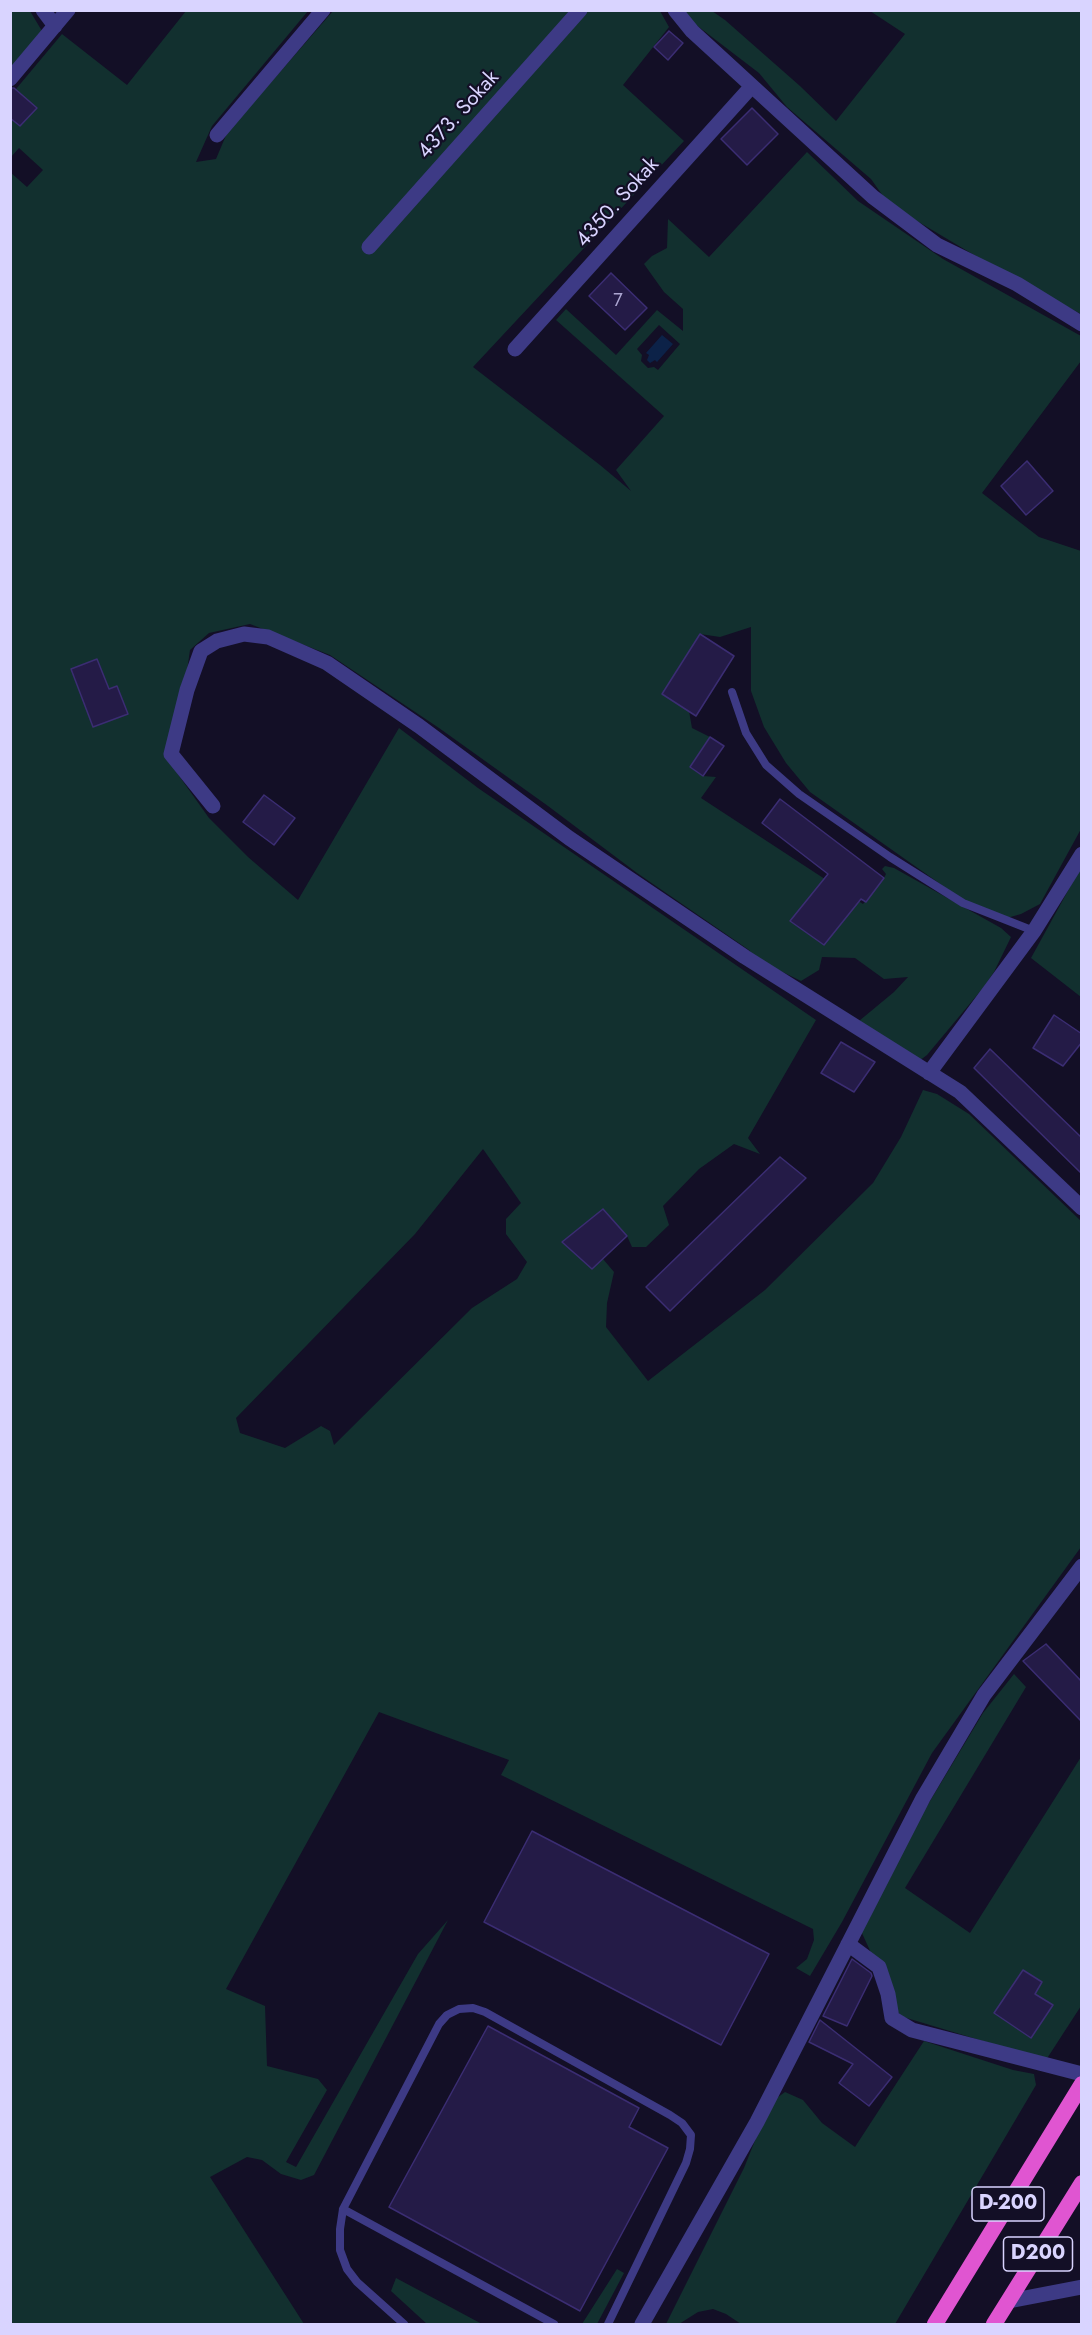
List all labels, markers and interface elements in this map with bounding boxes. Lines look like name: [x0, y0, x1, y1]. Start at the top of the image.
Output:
street label: 4373. Sokak: [413, 66, 505, 164]
street label: 4350. Sokak: [571, 153, 665, 253]
house number: 7: [613, 291, 623, 313]
road number: D-200: [972, 2187, 1044, 2221]
road number: D200: [1004, 2237, 1072, 2271]

